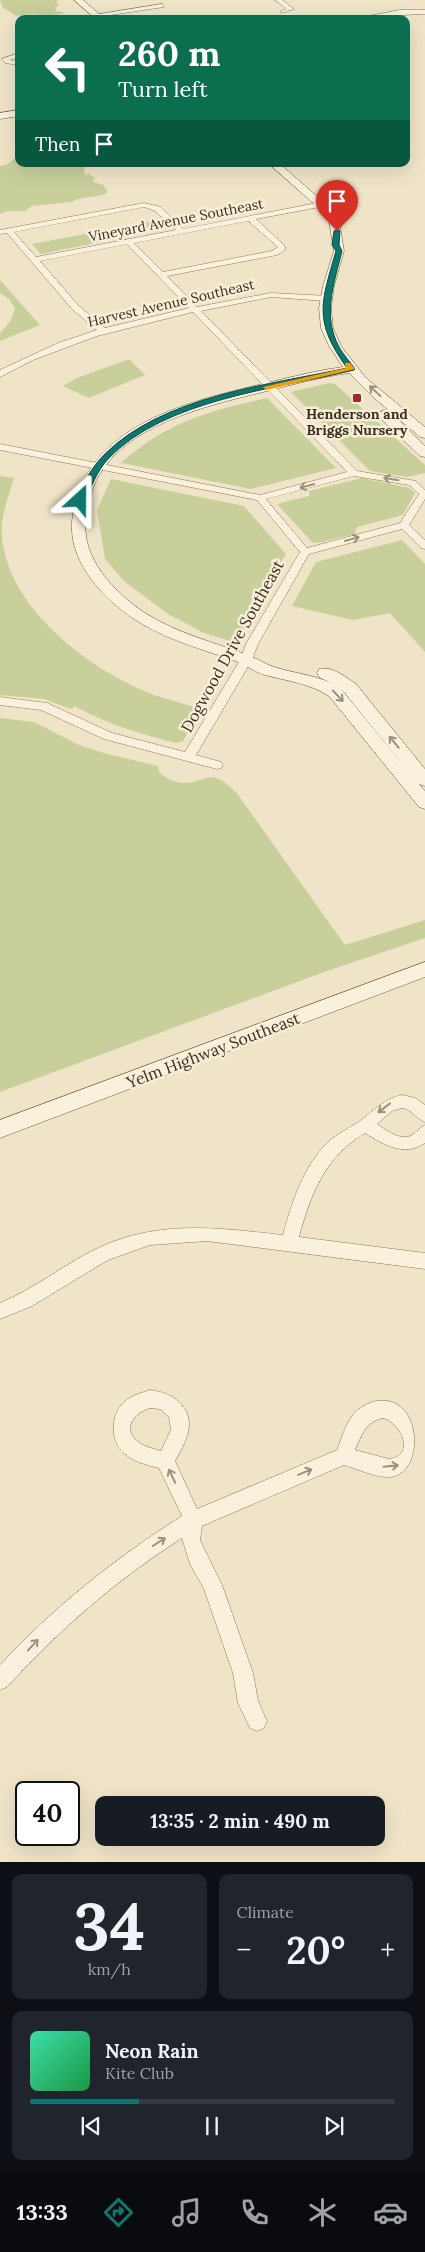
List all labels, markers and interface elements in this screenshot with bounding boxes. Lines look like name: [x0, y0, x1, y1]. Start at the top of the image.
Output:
text: 260 m: [118, 31, 220, 76]
icon: left: [35, 35, 100, 100]
text: Turn left: [118, 75, 208, 103]
icon: arrive: [90, 130, 118, 158]
text: Then: [35, 132, 80, 156]
pin: [316, 180, 358, 231]
icon: arrive: [323, 187, 351, 215]
street label: Vineyard Avenue Southeast: [86, 194, 265, 246]
street label: Harvest Avenue Southeast: [86, 275, 257, 331]
one-way arrow: [368, 385, 381, 397]
marker: Henderson and Briggs Nursery: [351, 392, 363, 404]
place label: Henderson and Briggs Nursery: [306, 405, 408, 439]
position arrow: [53, 473, 105, 525]
one-way arrow: [384, 474, 400, 484]
one-way arrow: [300, 482, 316, 491]
one-way arrow: [344, 534, 360, 544]
street label: Dogwood Drive Southeast: [176, 556, 288, 736]
one-way arrow: [332, 690, 344, 703]
one-way arrow: [389, 736, 400, 749]
street label: Yelm Highway Southeast: [123, 1007, 303, 1093]
one-way arrow: [378, 1103, 391, 1114]
one-way arrow: [383, 1462, 399, 1471]
one-way arrow: [297, 1467, 312, 1476]
one-way arrow: [167, 1469, 177, 1484]
one-way arrow: [151, 1537, 165, 1547]
one-way arrow: [27, 1638, 39, 1651]
speed limit sign: 40: [15, 1781, 80, 1846]
text: 13:35 · 2 min · 490 m: [150, 1809, 330, 1833]
text: 34: [73, 1885, 145, 1968]
text: Climate: [237, 1902, 294, 1922]
text: 20°: [286, 1926, 345, 1974]
text: −: [237, 1932, 251, 1968]
text: +: [380, 1932, 395, 1968]
text: km/h: [88, 1959, 131, 1979]
text: Neon Rain: [105, 2039, 199, 2063]
text: Kite Club: [105, 2063, 174, 2083]
icon: previous: [77, 2112, 105, 2140]
icon: pause: [198, 2112, 226, 2140]
icon: next: [320, 2112, 348, 2140]
icon: directions: [101, 2195, 136, 2230]
icon: music: [169, 2195, 204, 2230]
icon: phone: [237, 2195, 272, 2230]
icon: climate: [305, 2195, 340, 2230]
icon: car: [373, 2195, 408, 2230]
text: 13:33: [17, 2198, 68, 2226]

